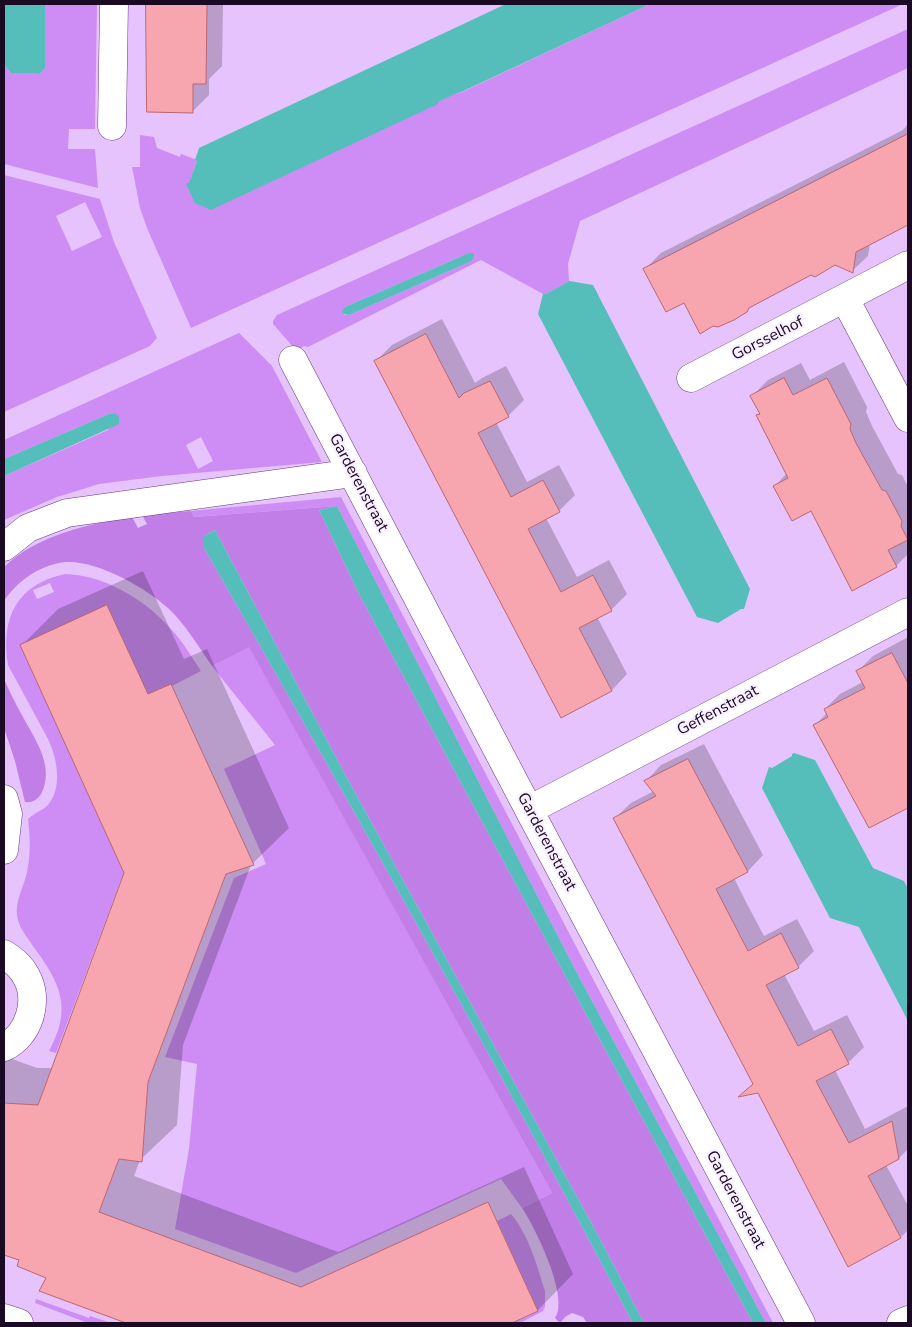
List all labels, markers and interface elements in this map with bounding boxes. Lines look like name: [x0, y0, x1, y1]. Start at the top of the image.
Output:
street label: Gorsselhof: [729, 313, 807, 365]
street label: Garderenstraat: [324, 431, 392, 535]
street label: Geffenstraat: [674, 682, 762, 740]
street label: Garderenstraat: [512, 790, 580, 894]
street label: Garderenstraat: [701, 1148, 769, 1252]

